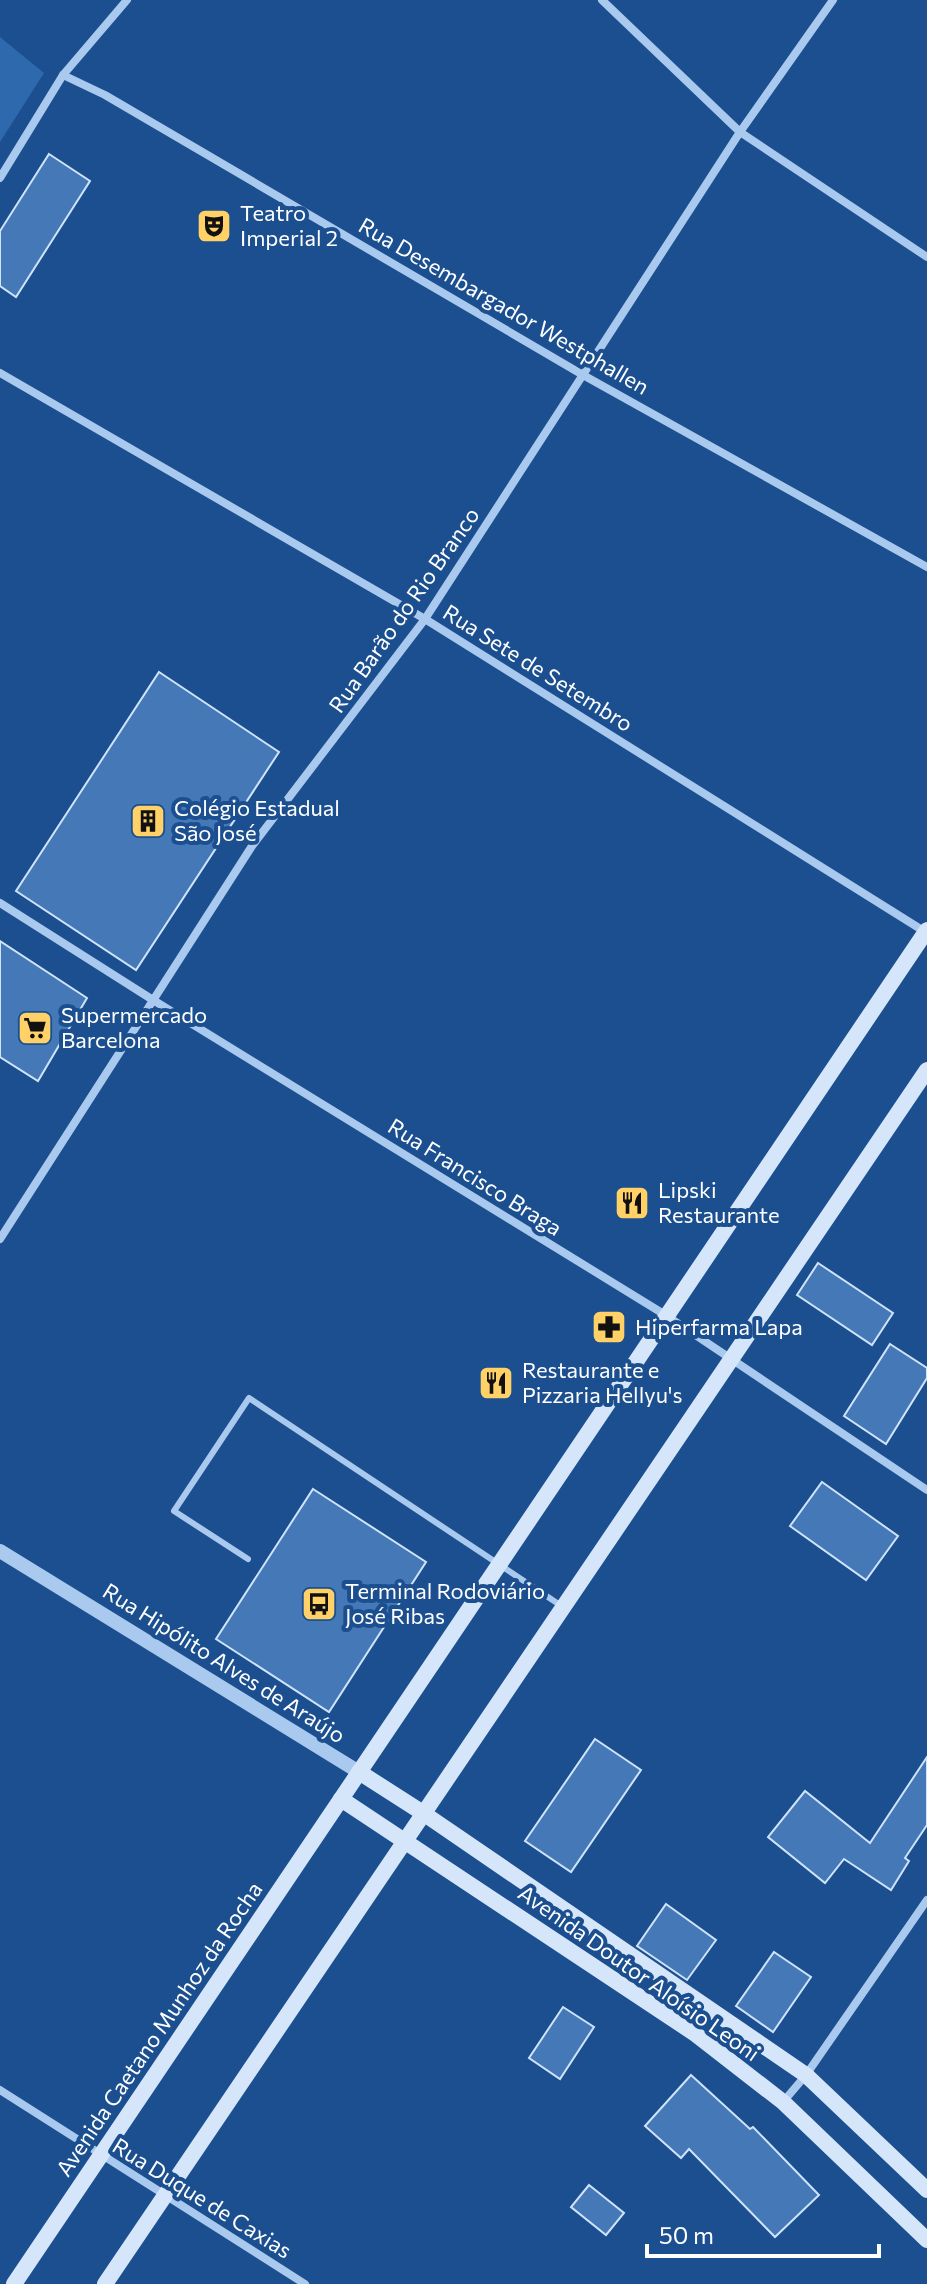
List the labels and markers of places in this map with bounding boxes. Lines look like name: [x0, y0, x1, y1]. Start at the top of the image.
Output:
place label: Teatro Imperial 2: [240, 199, 338, 251]
theatre icon: Teatro Imperial 2: [195, 207, 233, 245]
place label: Colégio Estadual São José: [174, 794, 340, 846]
building icon: Colégio Estadual São José: [129, 802, 167, 840]
place label: Supermercado Barcelona: [61, 1001, 207, 1053]
supermarket icon: Supermercado Barcelona: [16, 1009, 54, 1047]
place label: Lipski Restaurante: [658, 1176, 780, 1228]
restaurant icon: Lipski Restaurante: [613, 1184, 651, 1222]
pharmacy icon: Hiperfarma Lapa: [590, 1308, 628, 1346]
place label: Hiperfarma Lapa: [635, 1313, 803, 1340]
place label: Restaurante e Pizzaria Hellyu's: [522, 1356, 682, 1408]
restaurant icon: Restaurante e Pizzaria Hellyu's: [477, 1364, 515, 1402]
place label: Terminal Rodoviário José Ribas: [345, 1577, 545, 1629]
bus stop icon: Terminal Rodoviário José Ribas: [300, 1585, 338, 1623]

